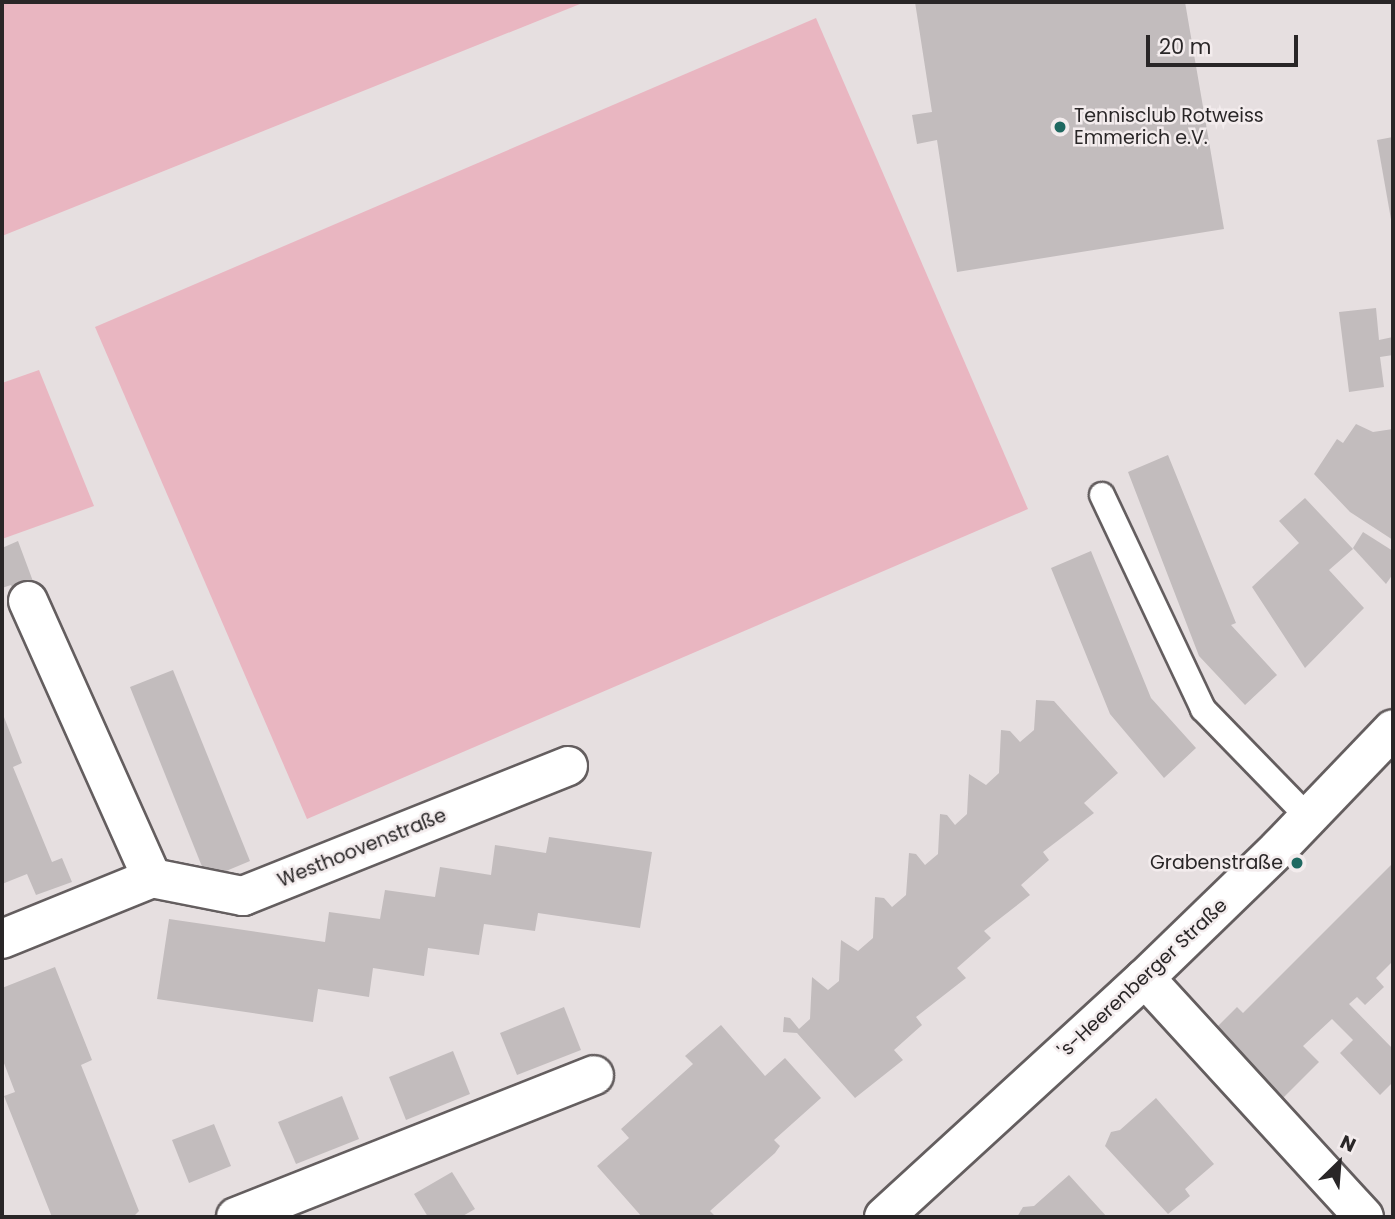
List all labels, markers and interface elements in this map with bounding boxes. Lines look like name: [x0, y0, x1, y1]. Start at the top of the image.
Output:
scale bar: [1150, 21, 1302, 65]
text: 20 m: [1159, 32, 1212, 61]
place label: Tennisclub Rotweiss Emmerich e.V.: [1074, 105, 1264, 149]
marker: Tennisclub Rotweiss Emmerich e.V.: [1052, 119, 1068, 135]
street label: Westhoovenstraße: [274, 804, 450, 892]
place label: Grabenstraße: [1150, 852, 1283, 874]
marker: Grabenstraße: [1289, 855, 1305, 871]
street label: 's-Heerenberger Straße: [1054, 894, 1232, 1062]
north arrow: [1304, 1128, 1374, 1198]
text: N: [1336, 1128, 1360, 1159]

